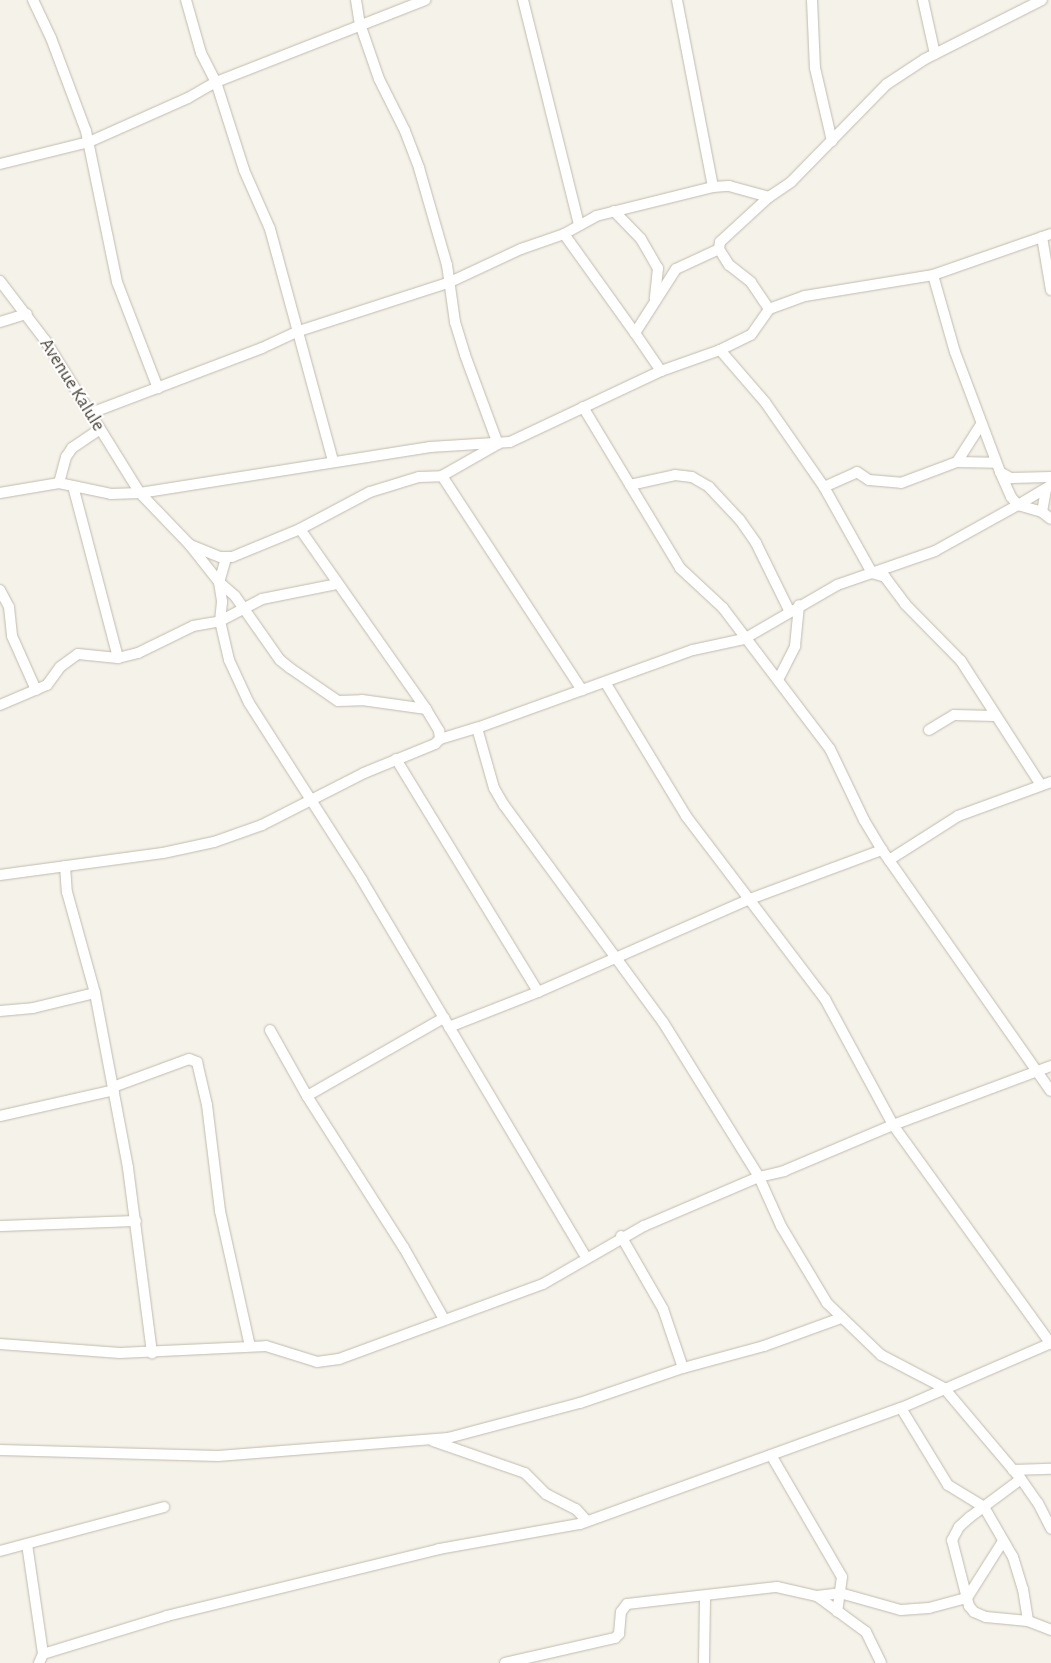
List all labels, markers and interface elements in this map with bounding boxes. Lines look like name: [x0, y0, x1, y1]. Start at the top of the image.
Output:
street label: Avenue Kalule: [34, 334, 110, 436]

